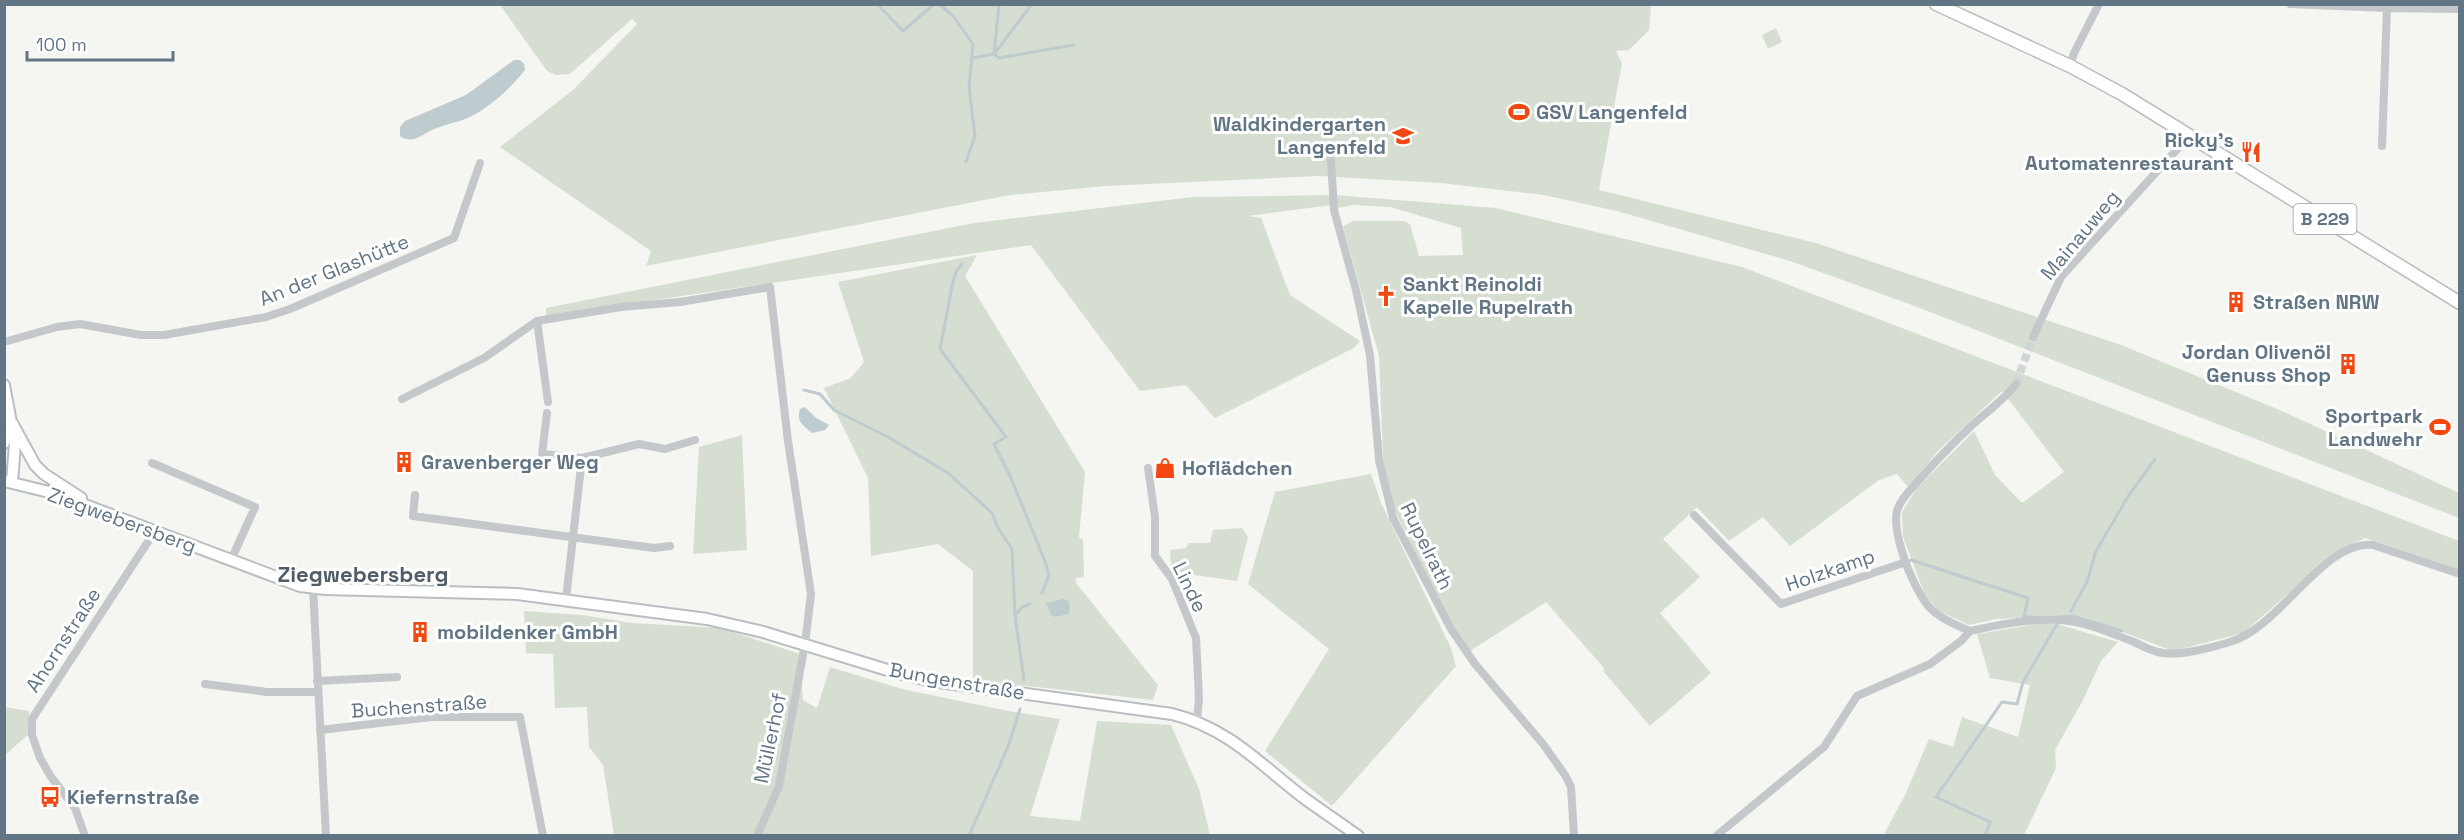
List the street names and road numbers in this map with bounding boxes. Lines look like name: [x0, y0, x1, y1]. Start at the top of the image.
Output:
street label: Mainauweg: [2035, 185, 2125, 285]
road number: B 229: [2294, 204, 2356, 234]
street label: An der Glashütte: [255, 228, 413, 312]
street label: Ziegwebersberg: [44, 481, 200, 559]
street label: Rupelrath: [1395, 498, 1459, 594]
street label: Holzkamp: [1782, 543, 1878, 597]
street label: Linde: [1167, 558, 1213, 616]
street label: Ahornstraße: [20, 583, 106, 697]
street label: Bungenstraße: [887, 656, 1027, 706]
street label: Buchenstraße: [350, 688, 488, 724]
street label: Müllerhof: [748, 690, 792, 786]

